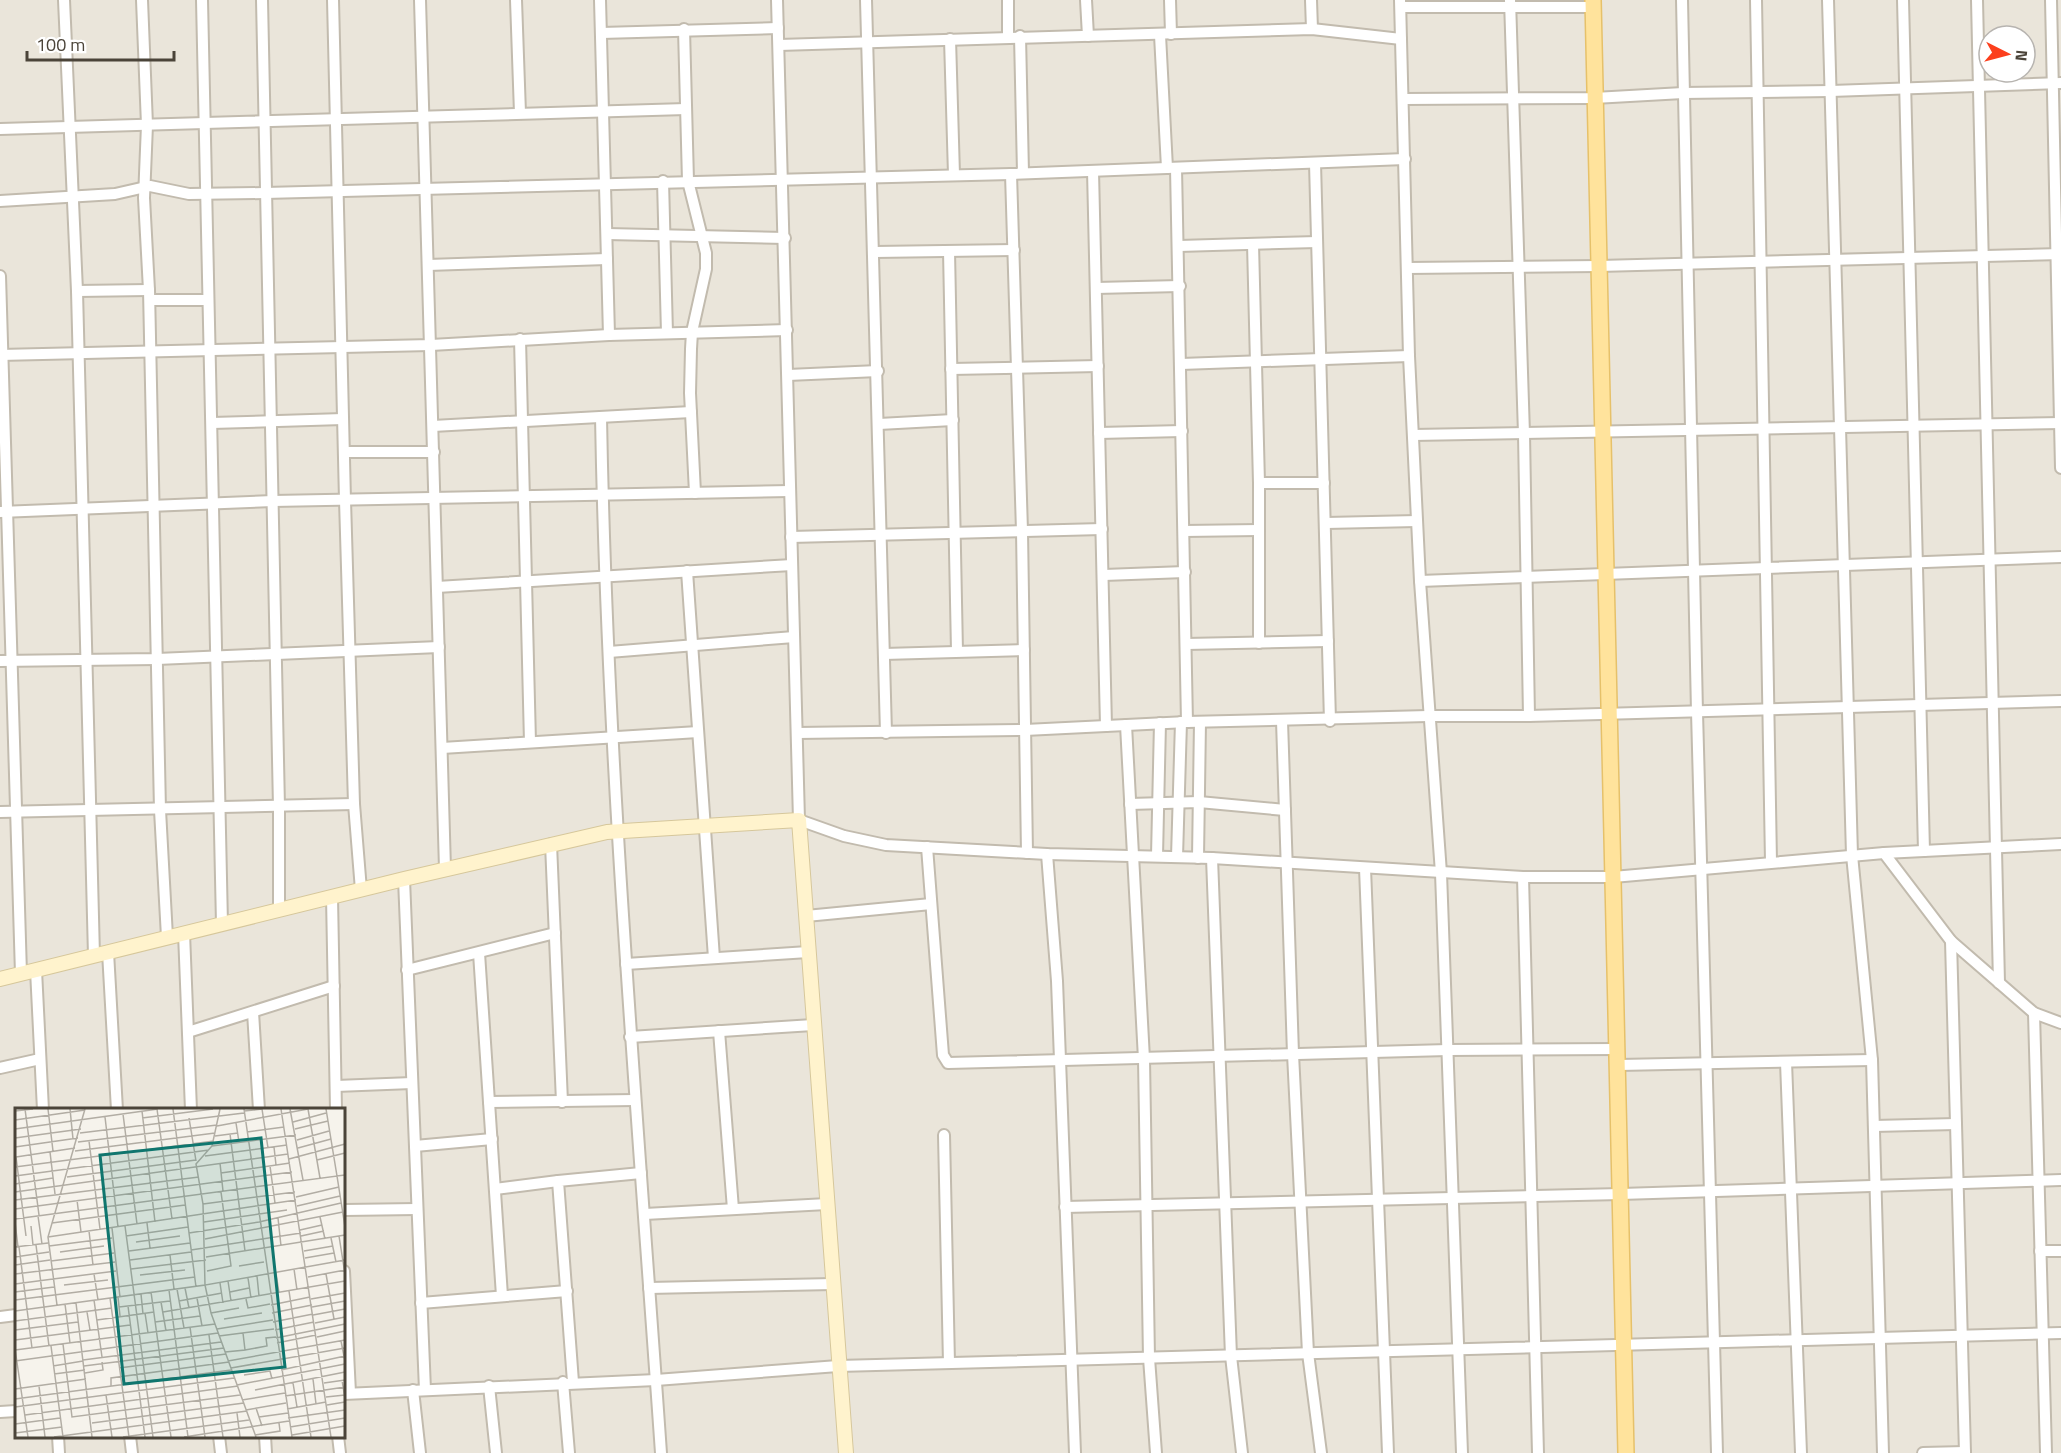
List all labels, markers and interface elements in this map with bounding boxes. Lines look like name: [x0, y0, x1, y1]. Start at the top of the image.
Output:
scale bar: [27, 24, 174, 62]
north arrow: [1977, 24, 2037, 84]
text: 100 m: [36, 31, 85, 58]
text: N: [2009, 49, 2034, 62]
inset map: [15, 1108, 345, 1438]

